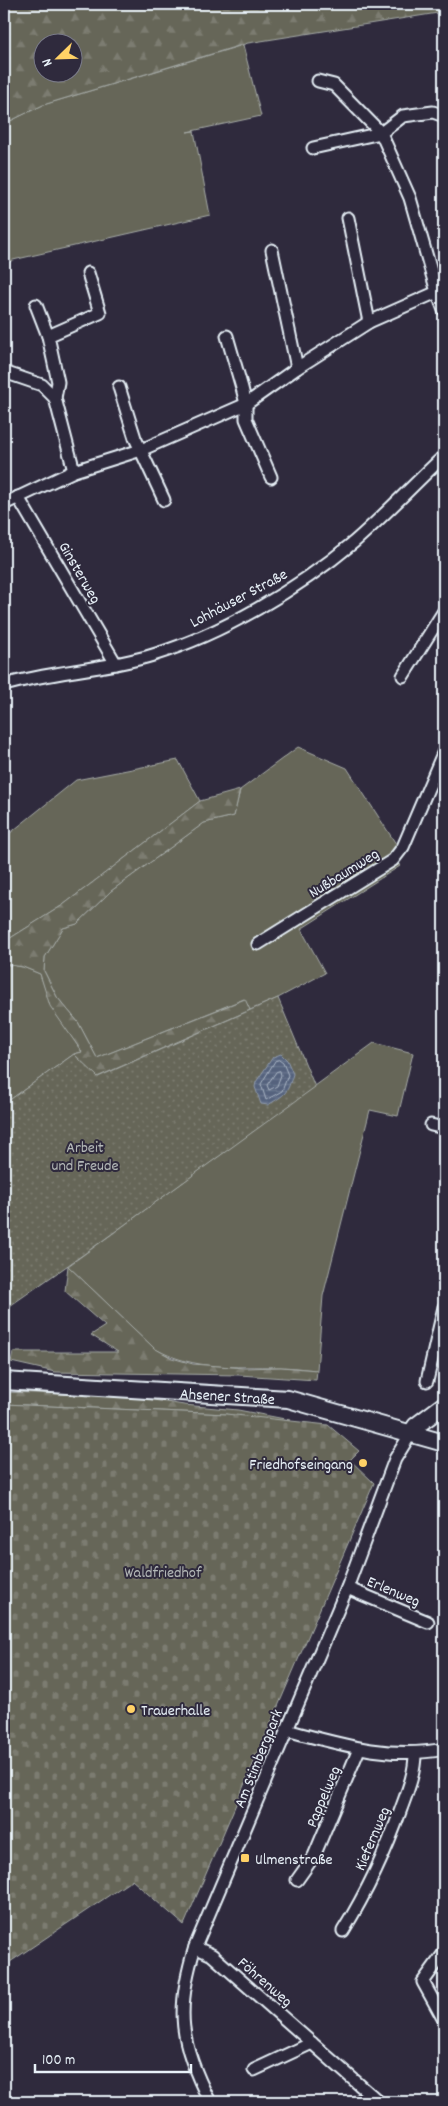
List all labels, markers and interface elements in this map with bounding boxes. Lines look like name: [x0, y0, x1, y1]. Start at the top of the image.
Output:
north arrow: [32, 32, 82, 82]
text: N: [37, 55, 58, 69]
street label: Ginsterweg: [52, 538, 106, 609]
street label: Lohhäuser Straße: [186, 564, 292, 635]
street label: Nußbaumweg: [305, 843, 384, 905]
park label: Arbeit und Freude: [51, 1137, 119, 1178]
street label: Ahsener Straße: [179, 1383, 276, 1412]
place label: Friedhofseingang: [249, 1454, 353, 1477]
marker: Friedhofseingang: [357, 1457, 369, 1469]
park label: Waldfriedhof: [124, 1562, 202, 1585]
street label: Erlenweg: [363, 1571, 423, 1614]
place label: Trauerhalle: [141, 1700, 210, 1723]
marker: Trauerhalle: [125, 1703, 137, 1715]
street label: Am Stimbergpark: [229, 1706, 290, 1812]
street label: Pappelweg: [301, 1763, 348, 1831]
street label: Kiefernweg: [349, 1803, 397, 1875]
place label: Ulmenstraße: [255, 1849, 333, 1872]
marker: Ulmenstraße: [239, 1852, 251, 1864]
street label: Föhrenweg: [232, 1952, 297, 2013]
scale bar: [35, 2041, 191, 2073]
text: 100 m: [42, 2050, 75, 2072]

